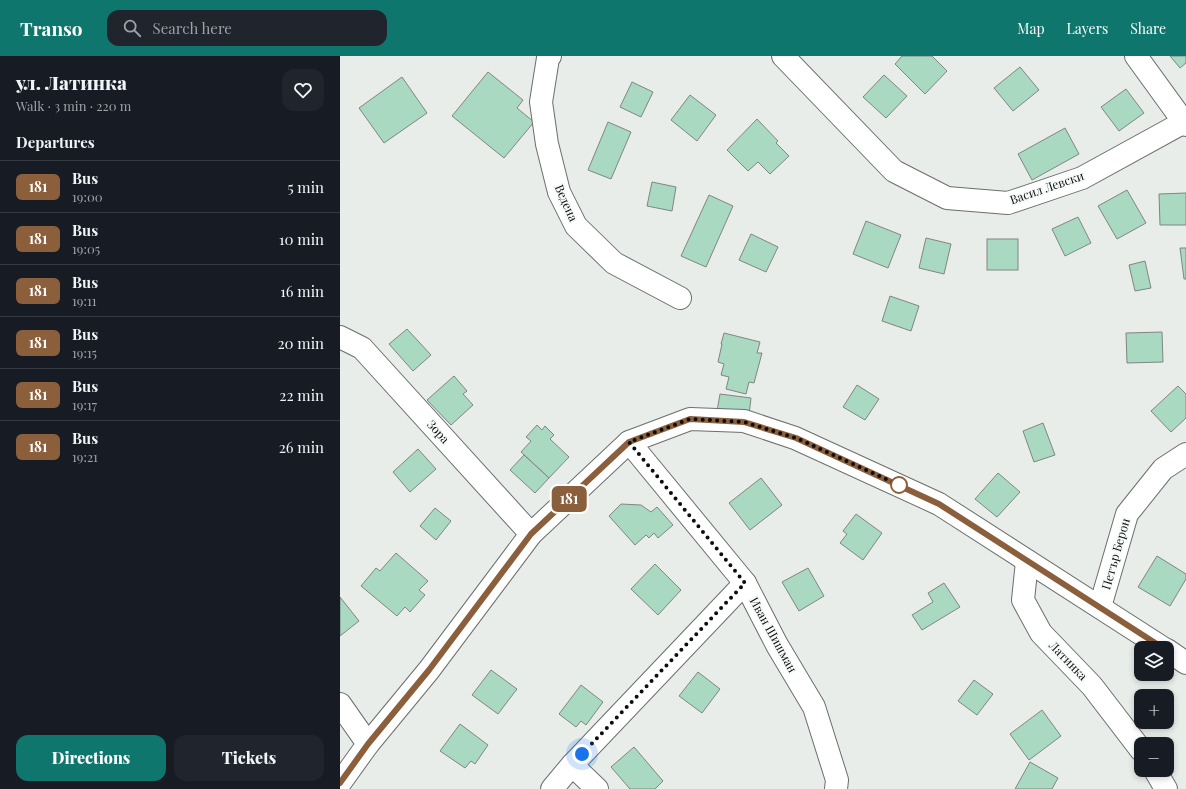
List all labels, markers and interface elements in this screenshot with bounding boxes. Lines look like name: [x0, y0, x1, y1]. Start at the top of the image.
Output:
search box: [107, 10, 387, 46]
text: Transo: [20, 15, 83, 41]
icon: search: [121, 17, 143, 39]
text: Search here: [153, 18, 232, 38]
text: Map: [1017, 19, 1045, 38]
text: Layers: [1067, 19, 1108, 38]
text: Share: [1130, 19, 1166, 38]
text: ул. Латинка: [16, 69, 127, 95]
button: heart: [282, 69, 324, 111]
text: Walk · 3 min · 220 m: [16, 97, 131, 114]
text: Departures: [16, 132, 95, 152]
street label: Васил Левски: [1007, 167, 1086, 207]
text: Bus: [72, 168, 98, 188]
text: 181: [29, 177, 47, 196]
text: 5 min: [288, 177, 324, 197]
street label: Ведена: [552, 182, 582, 224]
text: 19:00: [72, 188, 103, 205]
text: Bus: [72, 220, 98, 240]
text: 181: [29, 229, 47, 248]
text: 10 min: [279, 229, 324, 249]
text: 19:05: [72, 240, 100, 257]
text: Bus: [72, 272, 98, 292]
text: 181: [29, 281, 47, 300]
text: 16 min: [280, 281, 324, 301]
text: 19:11: [72, 292, 97, 309]
text: Bus: [72, 324, 98, 344]
text: 181: [29, 333, 47, 352]
text: 20 min: [277, 333, 324, 353]
text: 19:15: [72, 344, 97, 361]
text: Bus: [72, 376, 98, 396]
text: 181: [29, 385, 47, 404]
text: 22 min: [279, 385, 324, 405]
text: 19:17: [72, 396, 97, 413]
street label: Зора: [424, 416, 453, 446]
text: Bus: [72, 428, 98, 448]
text: 181: [29, 437, 47, 456]
text: 26 min: [279, 437, 324, 457]
text: 19:21: [72, 448, 98, 465]
unlabelled marker: [890, 476, 908, 494]
line badge: 181: [546, 486, 592, 512]
text: 181: [560, 489, 578, 508]
street label: Петър Берон: [1097, 516, 1133, 591]
street label: Иван Шишман: [747, 594, 801, 675]
street label: Латинка: [1045, 637, 1091, 683]
map controls: [1134, 641, 1174, 777]
button: layers: [1134, 641, 1174, 681]
button: +: [1134, 689, 1174, 729]
button: Directions: [16, 735, 166, 781]
button: Tickets: [174, 735, 324, 781]
button: −: [1134, 737, 1174, 777]
your location: [572, 744, 592, 764]

